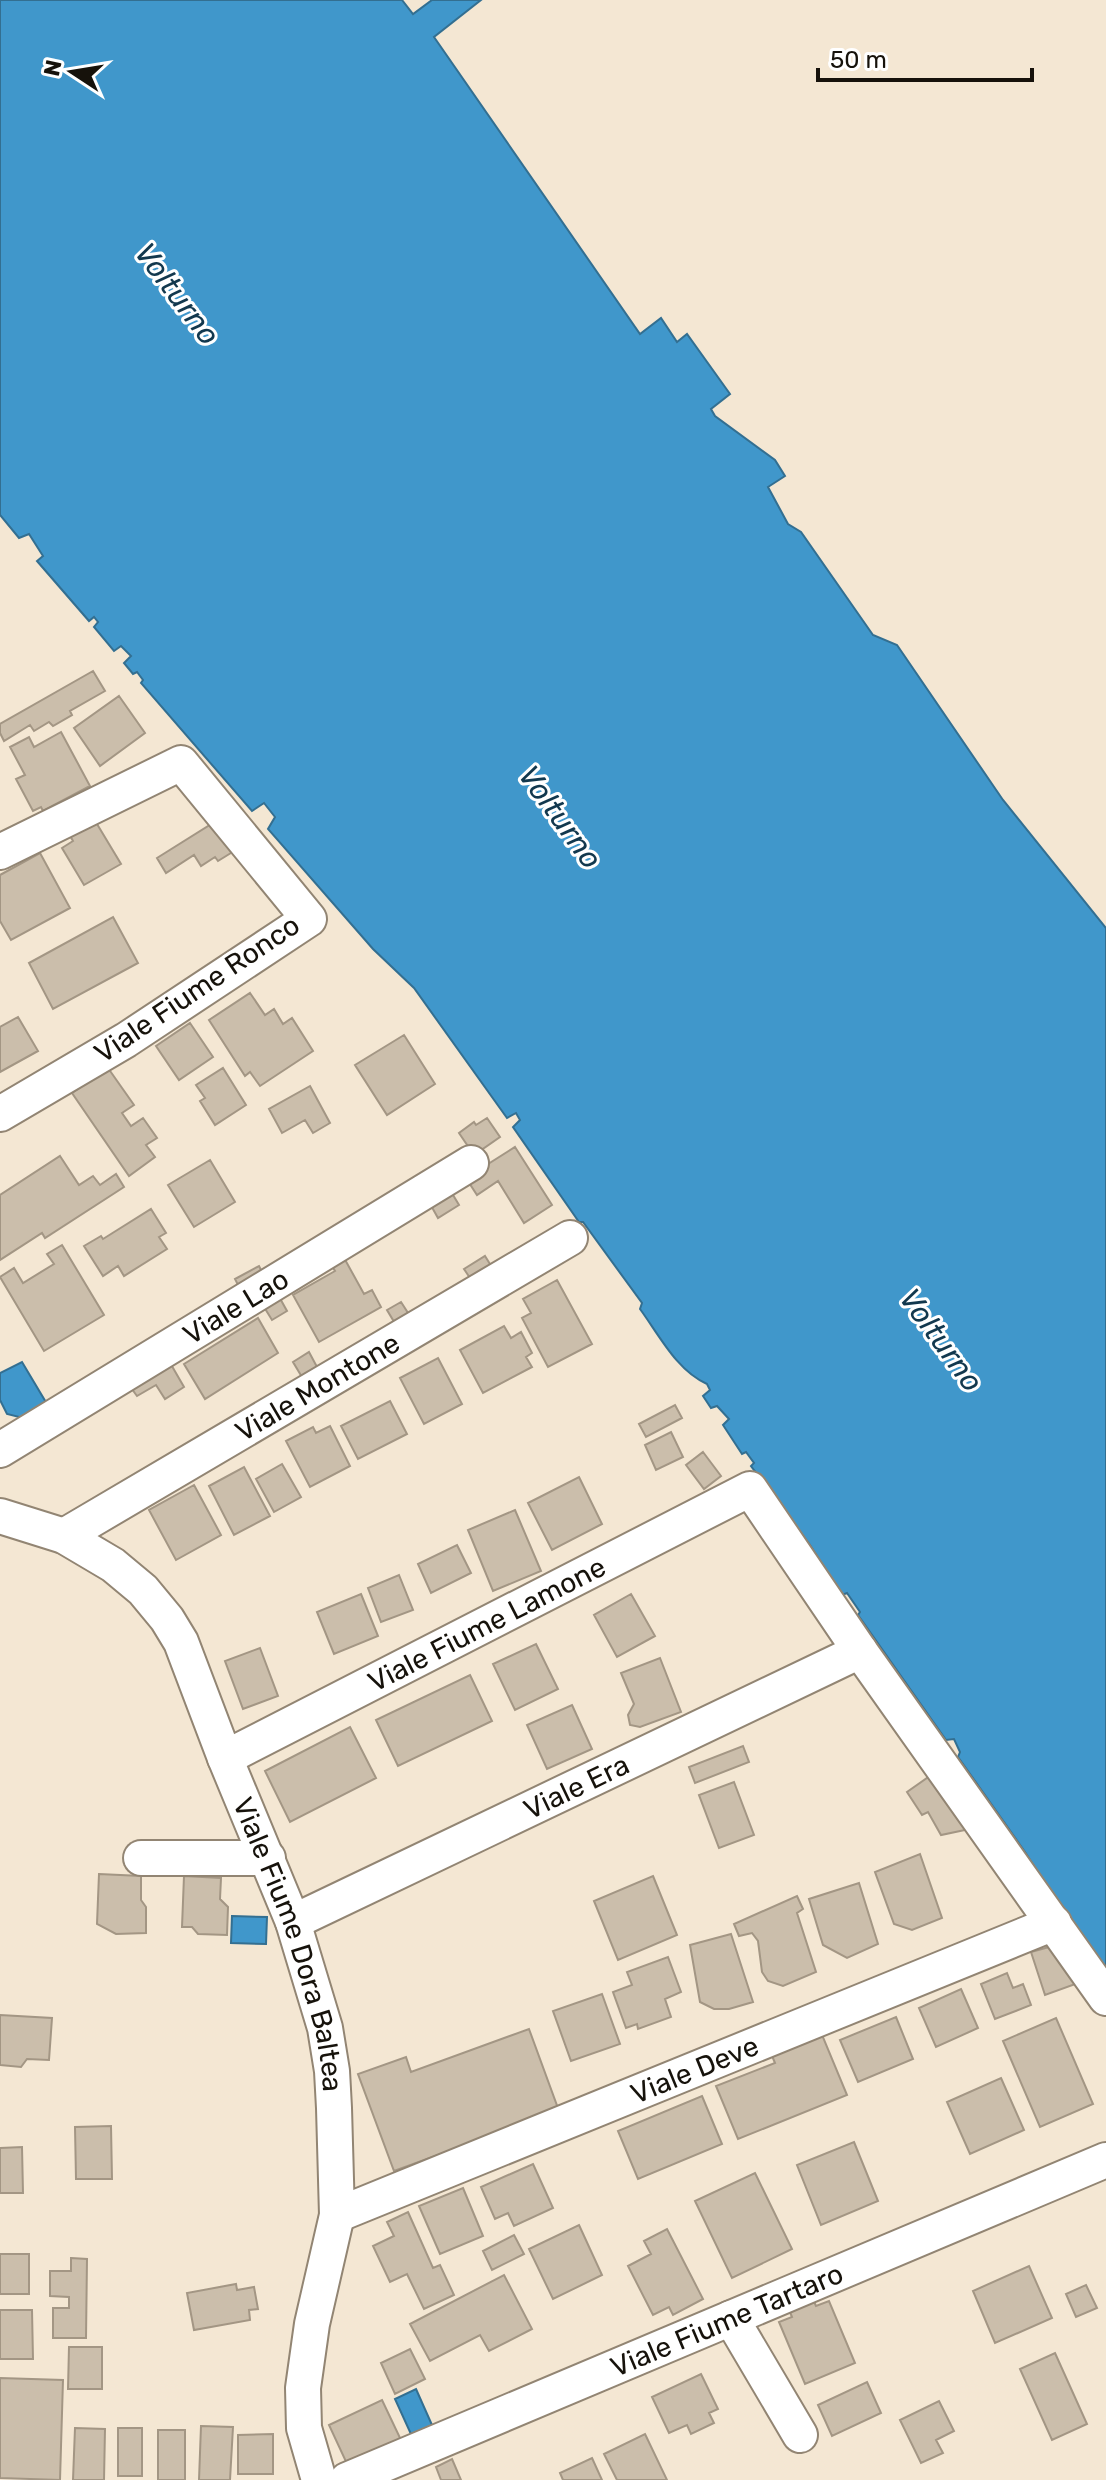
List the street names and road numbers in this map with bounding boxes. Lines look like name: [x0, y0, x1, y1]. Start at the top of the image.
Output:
street label: Viale Fiume Ronco: [88, 908, 306, 1070]
street label: Viale Lao: [177, 1262, 294, 1351]
street label: Viale Montone: [229, 1326, 405, 1448]
street label: Viale Fiume Lamone: [362, 1549, 611, 1698]
street label: Viale Era: [518, 1747, 634, 1826]
street label: Viale Fiume Dora Baltea: [227, 1792, 350, 2093]
street label: Viale Deve: [626, 2029, 763, 2110]
street label: Viale Fiume Tartaro: [605, 2256, 848, 2384]

